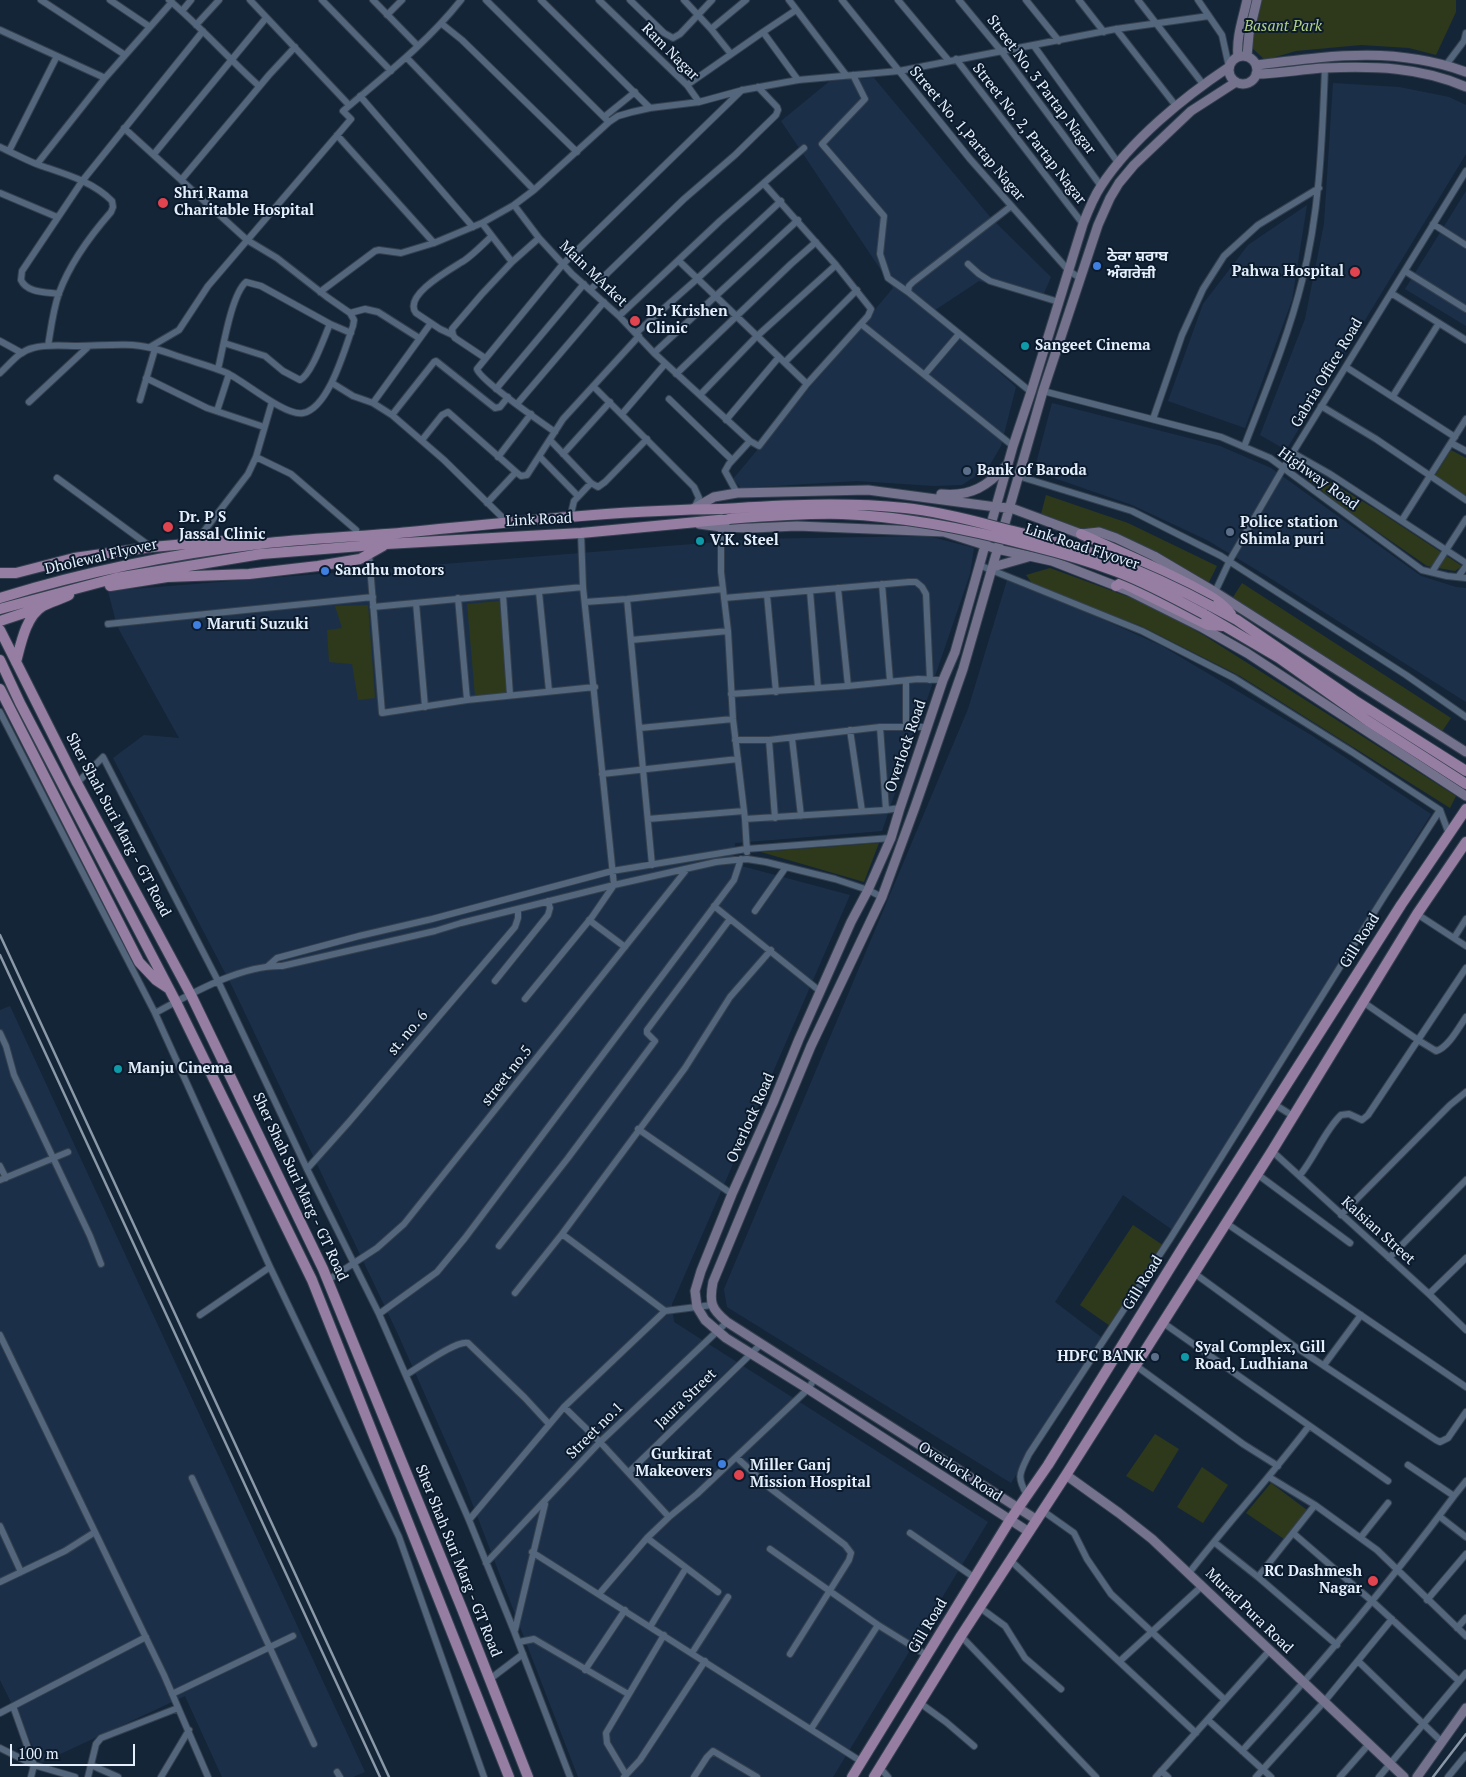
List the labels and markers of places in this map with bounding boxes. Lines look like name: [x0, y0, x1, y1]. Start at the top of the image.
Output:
place label: Shri Rama Charitable Hospital: [174, 185, 314, 220]
marker: Shri Rama Charitable Hospital: [156, 196, 170, 210]
place label: ਠੇਕਾ ਸ਼ਰਾਬ ਅੰਗਰੇਜ਼ੀ: [1107, 248, 1168, 283]
marker: ਠੇਕਾ ਸ਼ਰਾਬ ਅੰਗਰੇਜ਼ੀ: [1091, 260, 1103, 272]
place label: Pahwa Hospital: [1232, 263, 1344, 281]
marker: Pahwa Hospital: [1348, 265, 1362, 279]
place label: Dr. Krishen Clinic: [646, 303, 728, 338]
marker: Dr. Krishen Clinic: [628, 314, 642, 328]
place label: Sangeet Cinema: [1035, 337, 1151, 355]
marker: Sangeet Cinema: [1019, 340, 1031, 352]
place label: Bank of Baroda: [977, 462, 1087, 480]
marker: Bank of Baroda: [961, 465, 973, 477]
place label: Dr. P S Jassal Clinic: [179, 509, 265, 544]
place label: Police station Shimla puri: [1240, 514, 1338, 549]
marker: Dr. P S Jassal Clinic: [161, 520, 175, 534]
marker: Police station Shimla puri: [1224, 526, 1236, 538]
place label: V.K. Steel: [710, 532, 779, 550]
marker: V.K. Steel: [694, 535, 706, 547]
place label: Sandhu motors: [335, 562, 444, 580]
marker: Sandhu motors: [319, 565, 331, 577]
place label: Maruti Suzuki: [207, 616, 309, 634]
marker: Maruti Suzuki: [191, 619, 203, 631]
place label: Manju Cinema: [128, 1060, 233, 1078]
marker: Manju Cinema: [112, 1063, 124, 1075]
place label: Syal Complex, Gill Road, Ludhiana: [1195, 1339, 1325, 1374]
place label: HDFC BANK: [1057, 1348, 1145, 1366]
marker: HDFC BANK: [1149, 1351, 1161, 1363]
marker: Syal Complex, Gill Road, Ludhiana: [1179, 1351, 1191, 1363]
place label: Gurkirat Makeovers: [635, 1446, 712, 1481]
place label: Miller Ganj Mission Hospital: [750, 1457, 871, 1492]
marker: Gurkirat Makeovers: [716, 1458, 728, 1470]
marker: Miller Ganj Mission Hospital: [732, 1468, 746, 1482]
place label: RC Dashmesh Nagar: [1264, 1563, 1362, 1598]
marker: RC Dashmesh Nagar: [1366, 1574, 1380, 1588]

